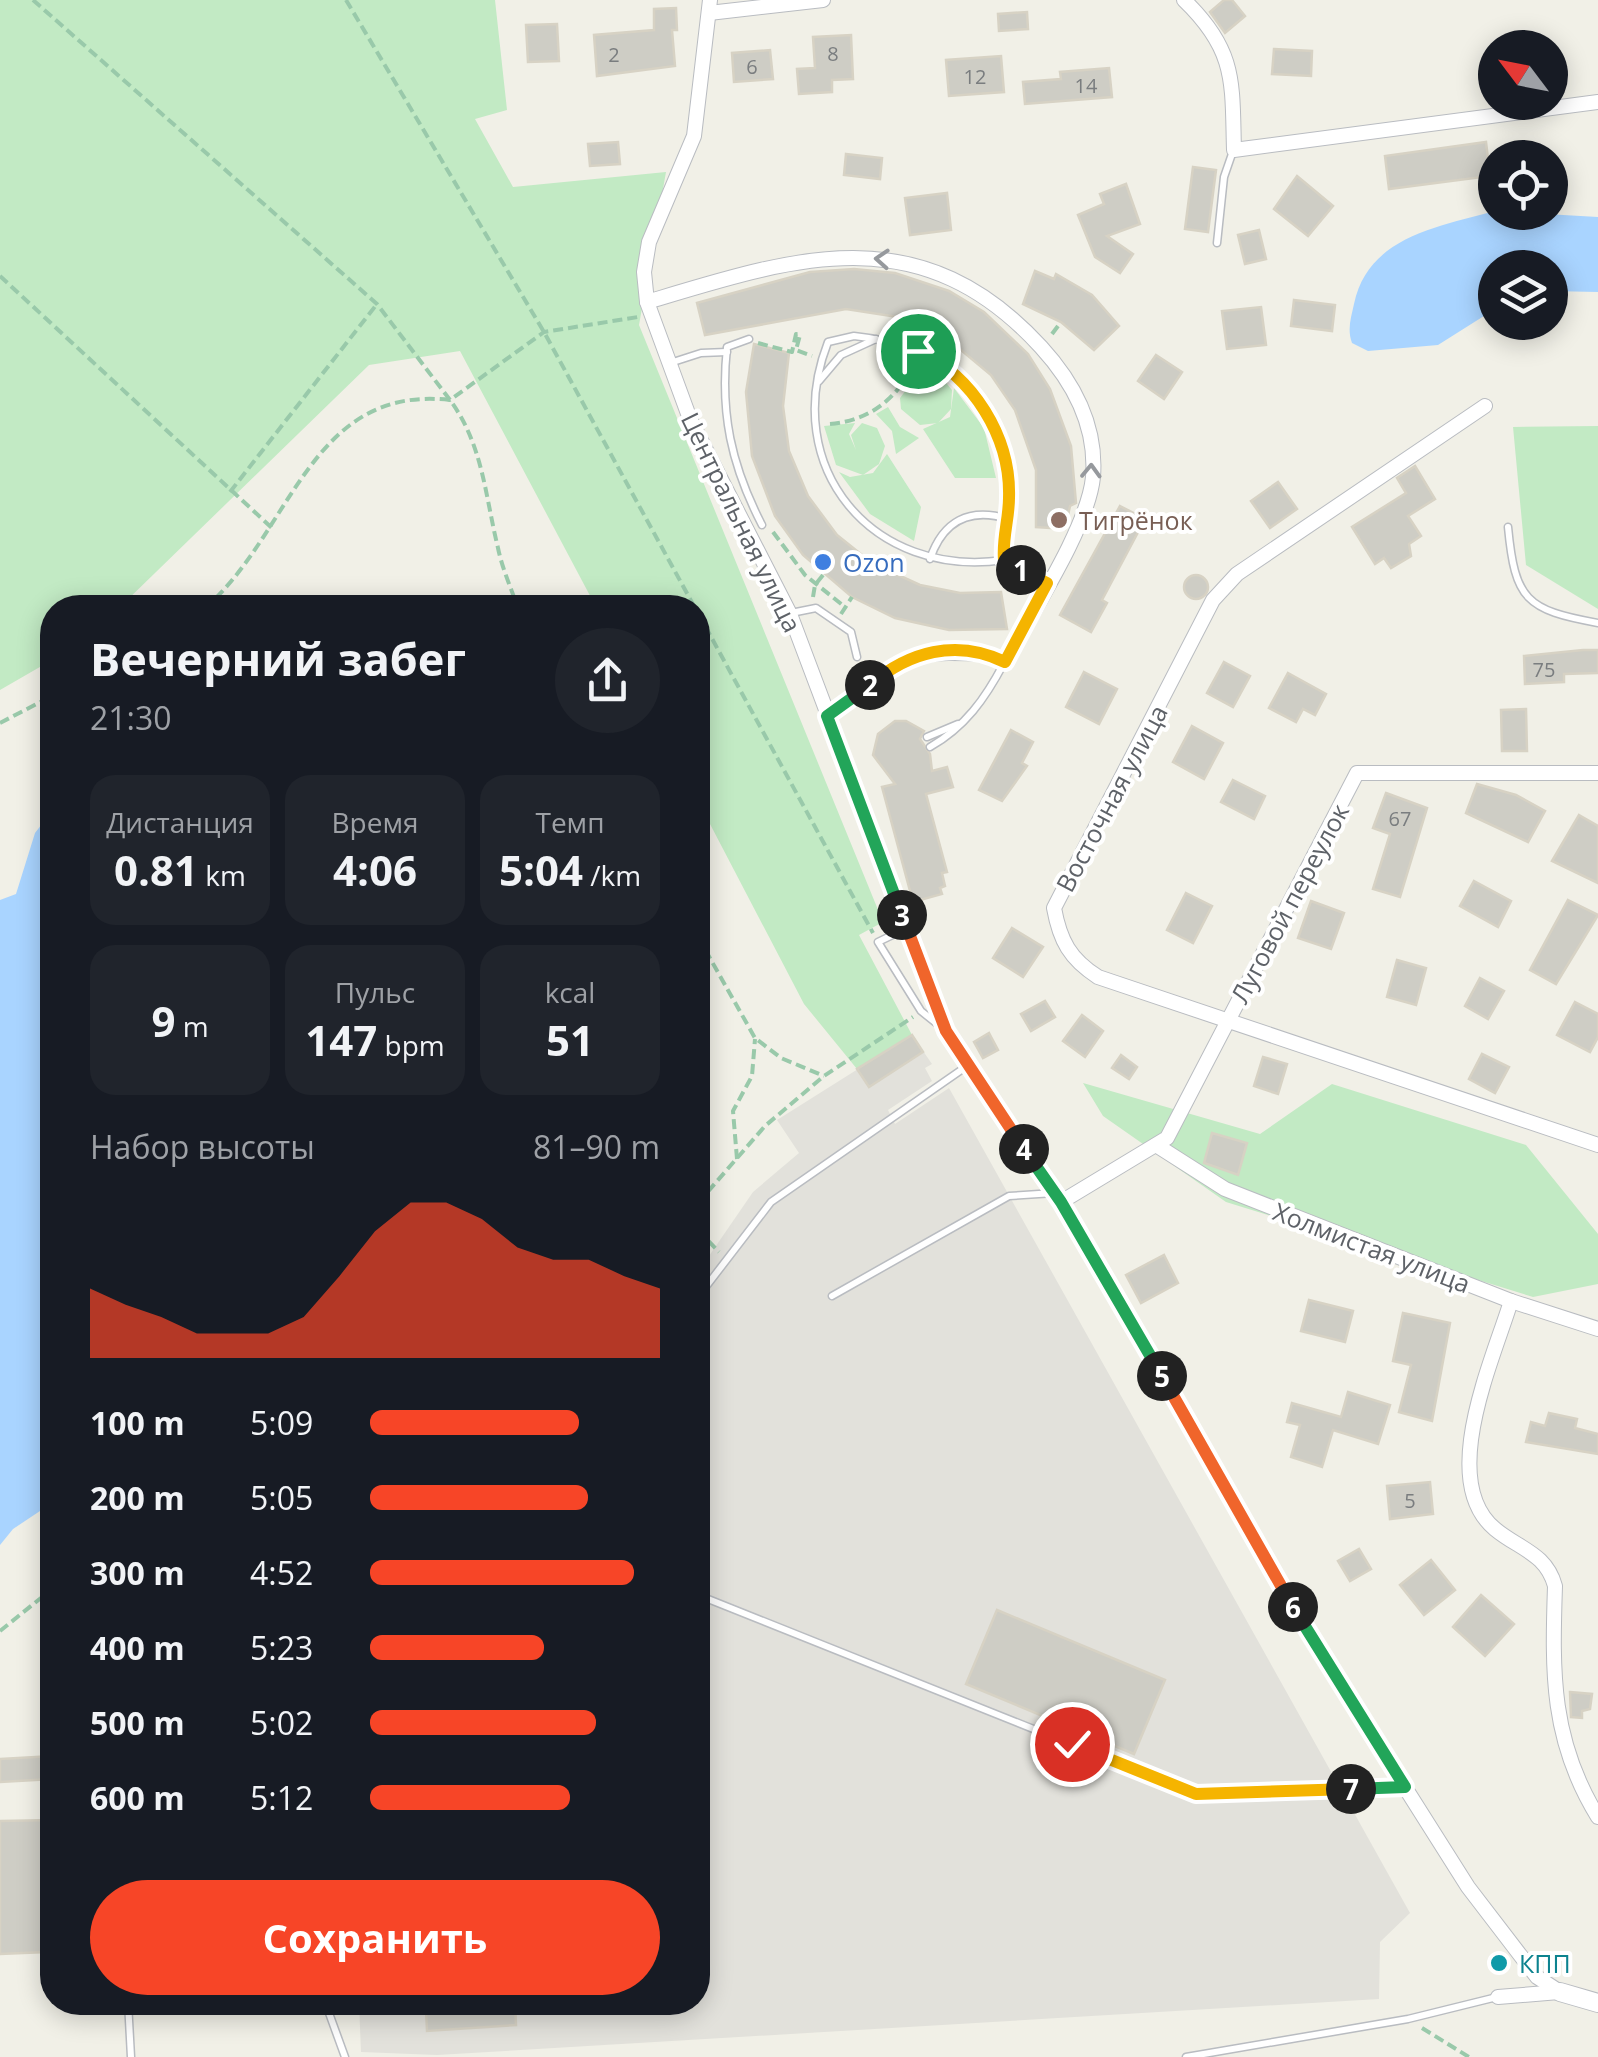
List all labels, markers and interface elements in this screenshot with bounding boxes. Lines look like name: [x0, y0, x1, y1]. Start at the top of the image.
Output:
north arrow: [1478, 30, 1568, 120]
map controls: [1478, 30, 1568, 340]
house number: 8: [827, 40, 839, 67]
house number: 2: [608, 41, 620, 68]
house number: 6: [746, 53, 758, 80]
house number: 12: [964, 63, 986, 90]
house number: 14: [1075, 72, 1098, 99]
button: locate: [1478, 140, 1568, 230]
one-way arrow: [874, 249, 890, 270]
button: layers: [1478, 250, 1568, 340]
pin: [876, 309, 961, 394]
icon: arrive: [891, 324, 946, 379]
street label: Центральная улица: [674, 406, 810, 638]
one-way arrow: [1081, 462, 1102, 478]
place label: Тигрёнок: [1079, 503, 1193, 537]
marker: Тигрёнок: [1048, 509, 1070, 531]
place label: Ozon: [843, 545, 905, 579]
pin: 1: [996, 545, 1046, 595]
marker: Ozon: [812, 551, 834, 573]
text: 1: [1013, 551, 1029, 589]
text: Вечерний забег: [90, 628, 466, 689]
button: share: [555, 628, 660, 733]
house number: 75: [1533, 656, 1555, 683]
pin: 2: [845, 660, 895, 710]
text: 2: [862, 666, 878, 704]
text: 21:30: [90, 696, 172, 739]
street label: Восточная улица: [1047, 698, 1175, 898]
street label: Луговой переулок: [1222, 797, 1356, 1009]
text: Дистанция: [106, 803, 254, 841]
text: Время: [332, 803, 418, 841]
text: Темп: [535, 803, 605, 841]
house number: 67: [1389, 805, 1411, 832]
text: 0.81: [114, 841, 198, 898]
text: 4:06: [333, 841, 417, 898]
text: 5:04: [499, 841, 583, 898]
text: km: [198, 856, 246, 894]
text: /km: [583, 856, 641, 894]
pin: 3: [877, 890, 927, 940]
text: 3: [894, 896, 910, 934]
text: Пульс: [335, 973, 415, 1011]
text: kcal: [545, 973, 595, 1011]
text: 9: [151, 992, 175, 1049]
text: m: [175, 1007, 209, 1045]
text: 147: [305, 1011, 377, 1068]
text: 51: [546, 1011, 594, 1068]
text: bpm: [377, 1026, 445, 1064]
pin: 4: [999, 1124, 1049, 1174]
text: Набор высоты: [90, 1125, 315, 1168]
text: 81–90 m: [533, 1125, 660, 1168]
text: 4: [1016, 1130, 1032, 1168]
street label: Холмистая улица: [1269, 1194, 1475, 1300]
pin: 5: [1137, 1351, 1187, 1401]
text: 5: [1154, 1357, 1170, 1395]
text: 100 m: [90, 1401, 185, 1444]
text: 5:09: [250, 1401, 313, 1444]
text: 200 m: [90, 1476, 185, 1519]
text: 5:05: [250, 1476, 313, 1519]
house number: 5: [1404, 1487, 1416, 1514]
text: 300 m: [90, 1551, 185, 1594]
text: 4:52: [250, 1551, 313, 1594]
pin: 6: [1268, 1582, 1318, 1632]
text: 6: [1285, 1588, 1301, 1626]
text: 400 m: [90, 1626, 185, 1669]
text: 5:23: [250, 1626, 313, 1669]
text: 500 m: [90, 1701, 185, 1744]
text: 5:02: [250, 1701, 313, 1744]
pin: [1030, 1702, 1115, 1787]
icon: check: [1045, 1717, 1100, 1772]
pin: 7: [1326, 1764, 1376, 1814]
text: 7: [1343, 1770, 1359, 1808]
text: 600 m: [90, 1776, 185, 1819]
text: 5:12: [250, 1776, 313, 1819]
button: Сохранить: [90, 1880, 660, 1995]
place label: КПП: [1519, 1946, 1571, 1980]
marker: КПП: [1488, 1952, 1510, 1974]

